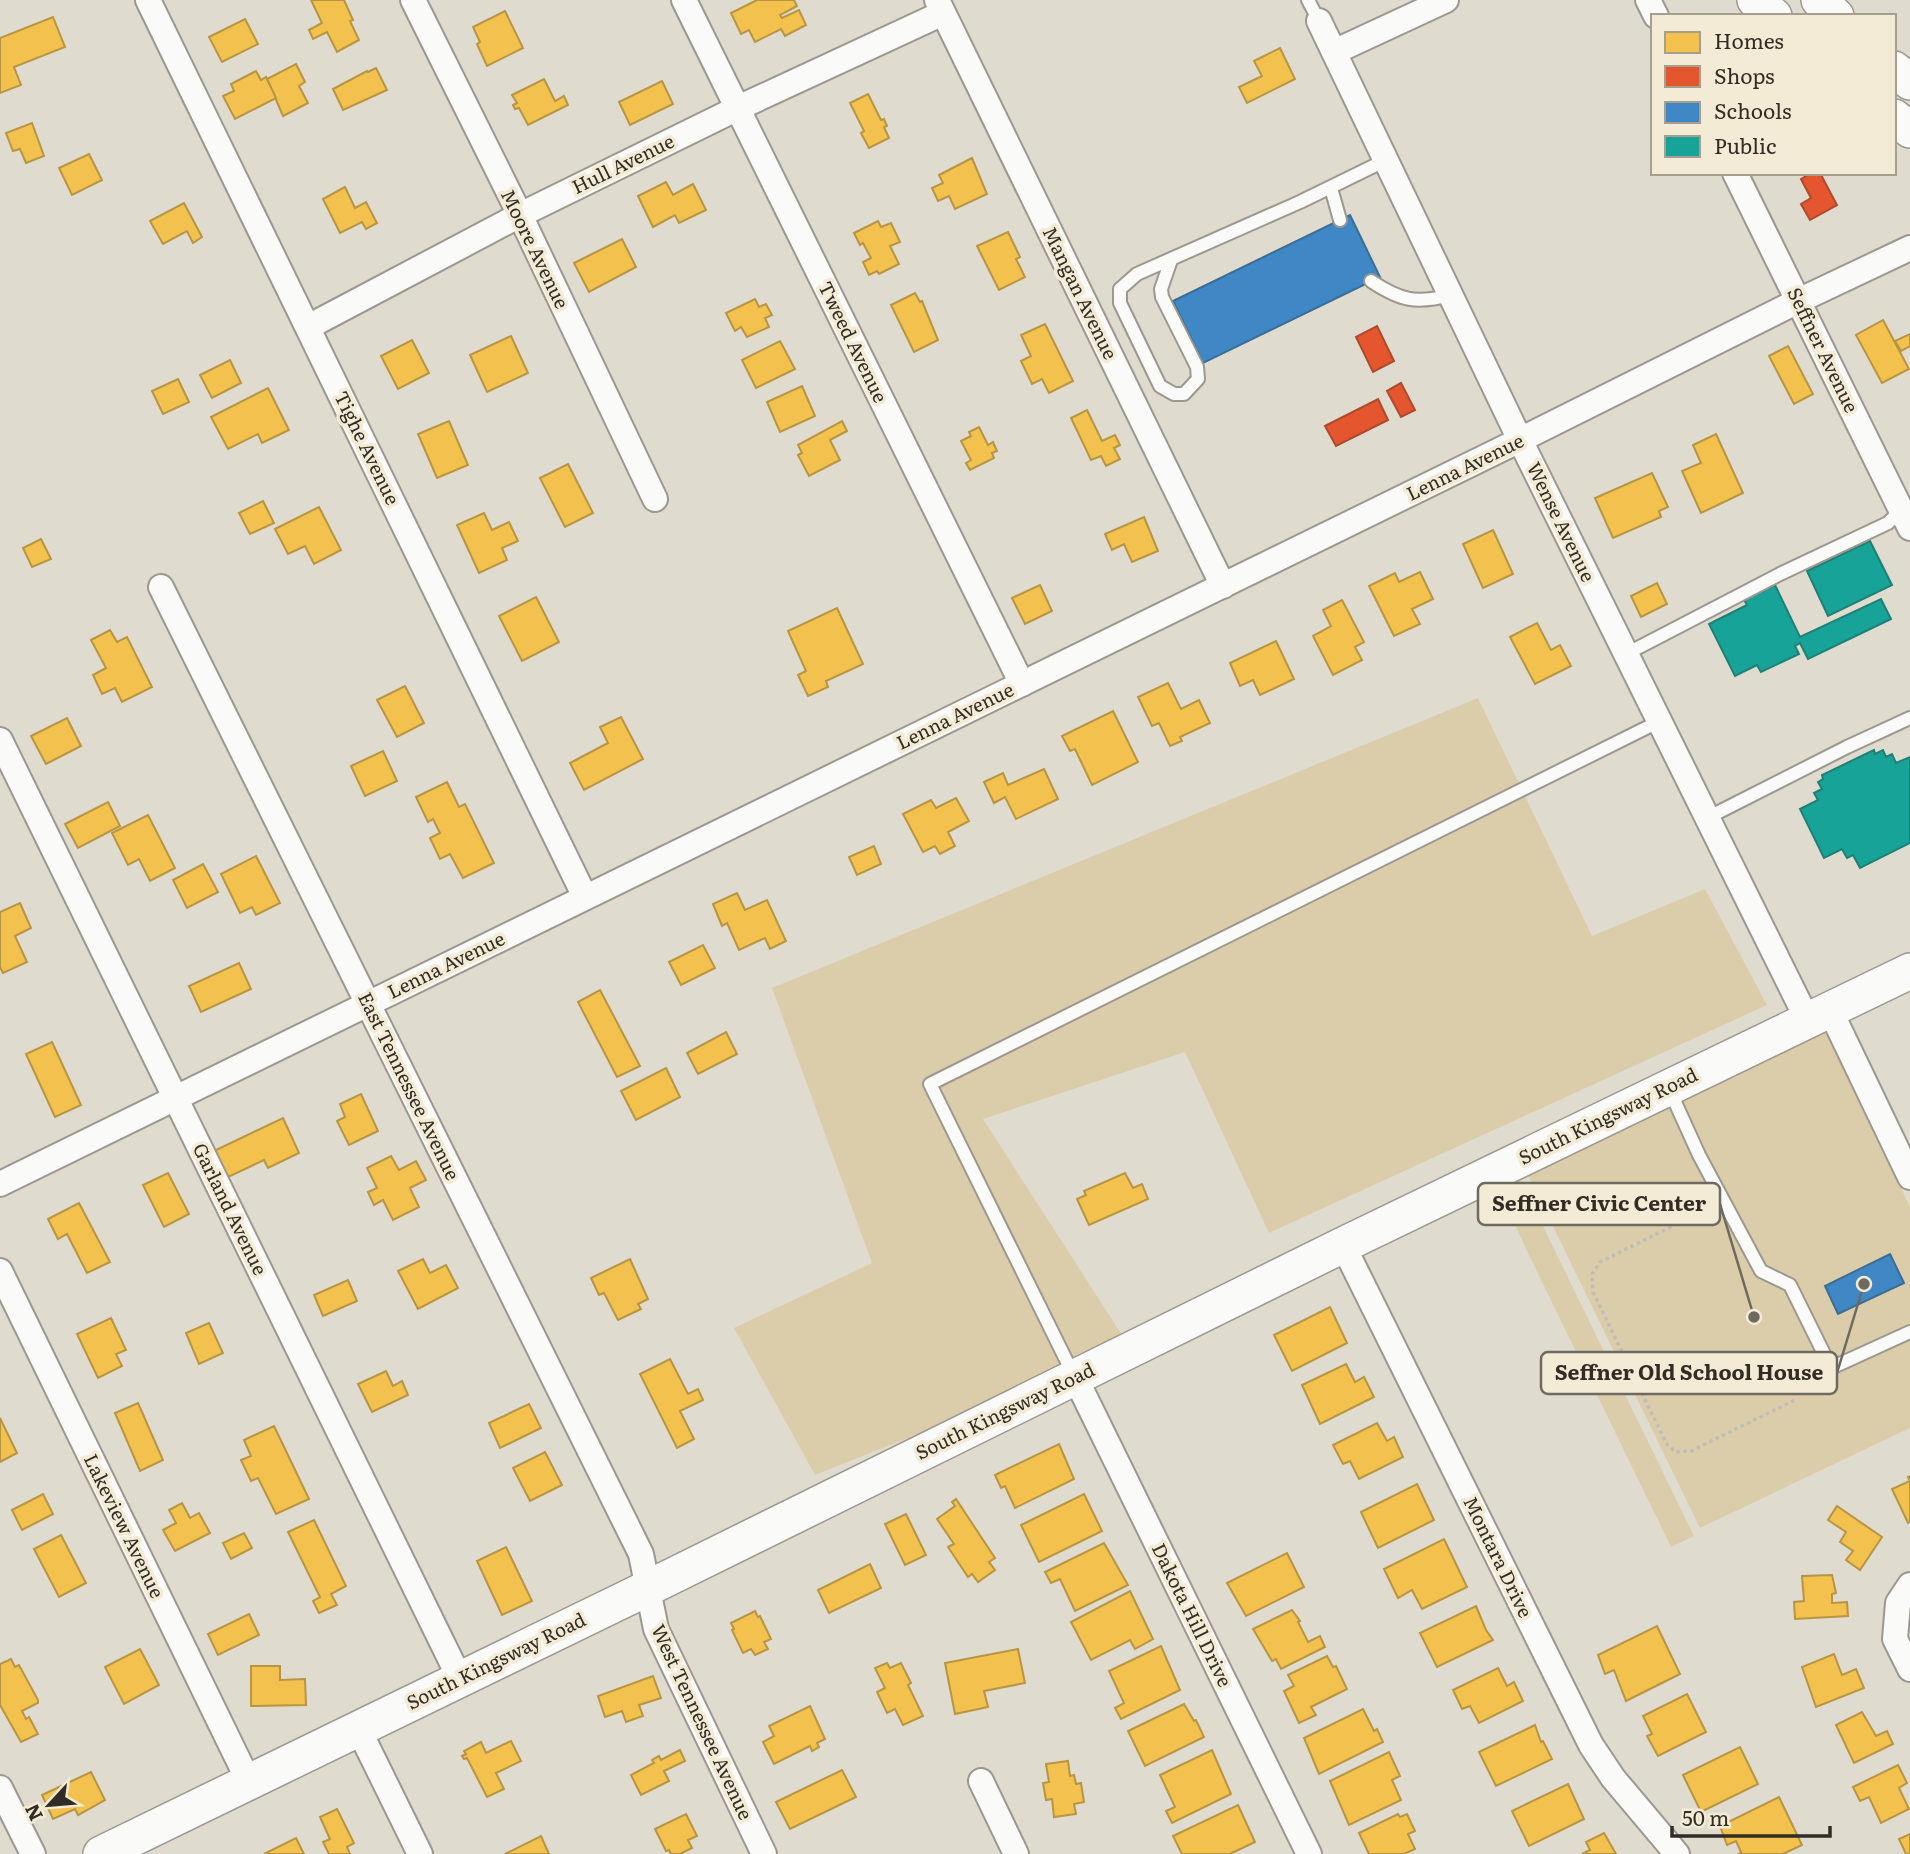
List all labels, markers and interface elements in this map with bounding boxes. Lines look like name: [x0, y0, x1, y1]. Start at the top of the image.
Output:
legend: [1651, 14, 1896, 175]
text: Homes: [1714, 24, 1784, 55]
text: Shops: [1714, 59, 1775, 90]
text: Schools: [1714, 94, 1792, 125]
street label: Hull Avenue: [567, 126, 679, 200]
text: Public: [1714, 129, 1776, 160]
street label: Moore Avenue: [495, 184, 577, 313]
street label: Mangan Avenue: [1037, 221, 1125, 364]
street label: Tweed Avenue: [812, 276, 895, 407]
street label: Seffner Avenue: [1781, 282, 1866, 417]
street label: Tighe Avenue: [328, 386, 408, 509]
street label: Lenna Avenue: [1401, 426, 1528, 507]
street label: Wense Avenue: [1521, 457, 1603, 586]
street label: Lenna Avenue: [891, 675, 1018, 756]
street label: Lenna Avenue: [382, 924, 509, 1005]
street label: East Tennessee Avenue: [352, 987, 468, 1184]
street label: South Kingsway Road: [1513, 1059, 1702, 1171]
street label: Garland Avenue: [187, 1138, 275, 1280]
callout: Seffner Civic Center: [1478, 1183, 1720, 1225]
text: Seffner Civic Center: [1492, 1186, 1707, 1217]
callout: Seffner Old School House: [1541, 1352, 1837, 1394]
street label: South Kingsway Road: [910, 1354, 1099, 1466]
text: Seffner Old School House: [1555, 1355, 1823, 1386]
street label: Lakeview Avenue: [78, 1449, 172, 1603]
street label: Montara Drive: [1457, 1491, 1540, 1622]
street label: Dakota Hill Drive: [1146, 1538, 1240, 1691]
street label: South Kingsway Road: [401, 1604, 590, 1716]
street label: West Tennessee Avenue: [645, 1619, 761, 1824]
north arrow: [14, 1770, 84, 1840]
scale bar: [1672, 1794, 1829, 1838]
text: N: [17, 1800, 49, 1826]
text: 50 m: [1682, 1801, 1729, 1832]

